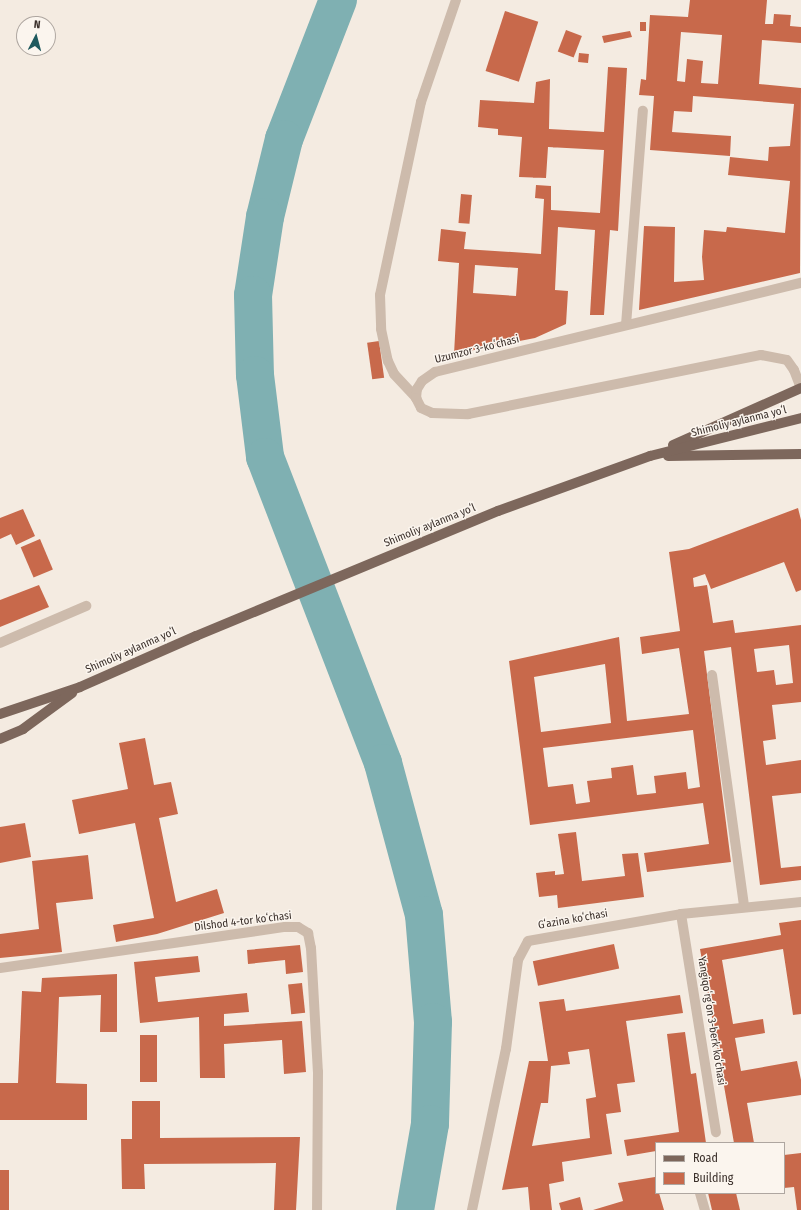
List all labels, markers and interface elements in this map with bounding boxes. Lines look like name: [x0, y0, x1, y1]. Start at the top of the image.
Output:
north arrow: [16, 16, 56, 56]
text: N: [33, 18, 41, 31]
street label: Uzumzor 3-koʻchasi: [433, 333, 521, 367]
street label: Shimoliy aylanma yoʻl: [690, 404, 788, 440]
street label: Shimoliy aylanma yoʻl: [382, 502, 478, 550]
street label: Shimoliy aylanma yoʻl: [84, 625, 178, 677]
street label: Gʻazina koʻchasi: [537, 907, 609, 933]
street label: Dilshod 4-tor koʻchasi: [194, 909, 292, 935]
street label: Yangiqoʻrgʻon 3-berk koʻchasi: [694, 956, 728, 1086]
legend: [655, 1142, 785, 1194]
text: Road: [693, 1151, 718, 1165]
text: Building: [693, 1171, 733, 1185]

